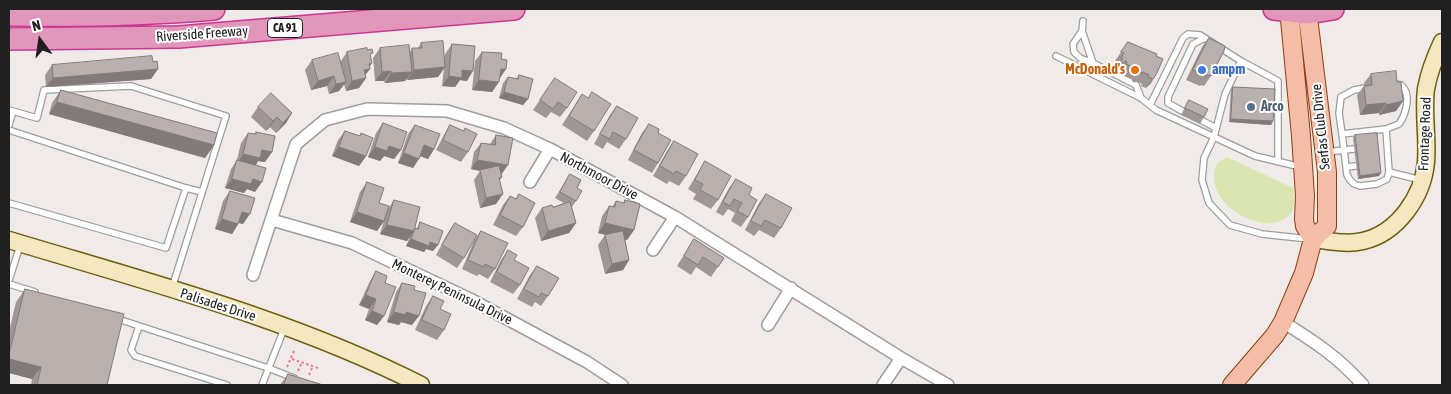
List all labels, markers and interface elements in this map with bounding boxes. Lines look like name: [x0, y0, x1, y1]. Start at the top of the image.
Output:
north arrow: [15, 15, 65, 65]
text: N: [30, 17, 42, 34]
road number: CA 91: [268, 18, 302, 38]
street label: Riverside Freeway: [156, 22, 248, 46]
place label: McDonald's: [1065, 62, 1125, 78]
place label: ampm: [1212, 62, 1245, 78]
marker: McDonald's: [1129, 64, 1141, 76]
marker: ampm: [1196, 64, 1208, 76]
street label: Serfas Club Drive: [1308, 83, 1334, 171]
street label: Frontage Road: [1415, 97, 1435, 171]
place label: Arco: [1261, 99, 1284, 115]
marker: Arco: [1245, 101, 1257, 113]
street label: Northmoor Drive: [557, 148, 641, 204]
street label: Monterey Peninsula Drive: [389, 256, 515, 328]
street label: Palisades Drive: [178, 285, 258, 325]

